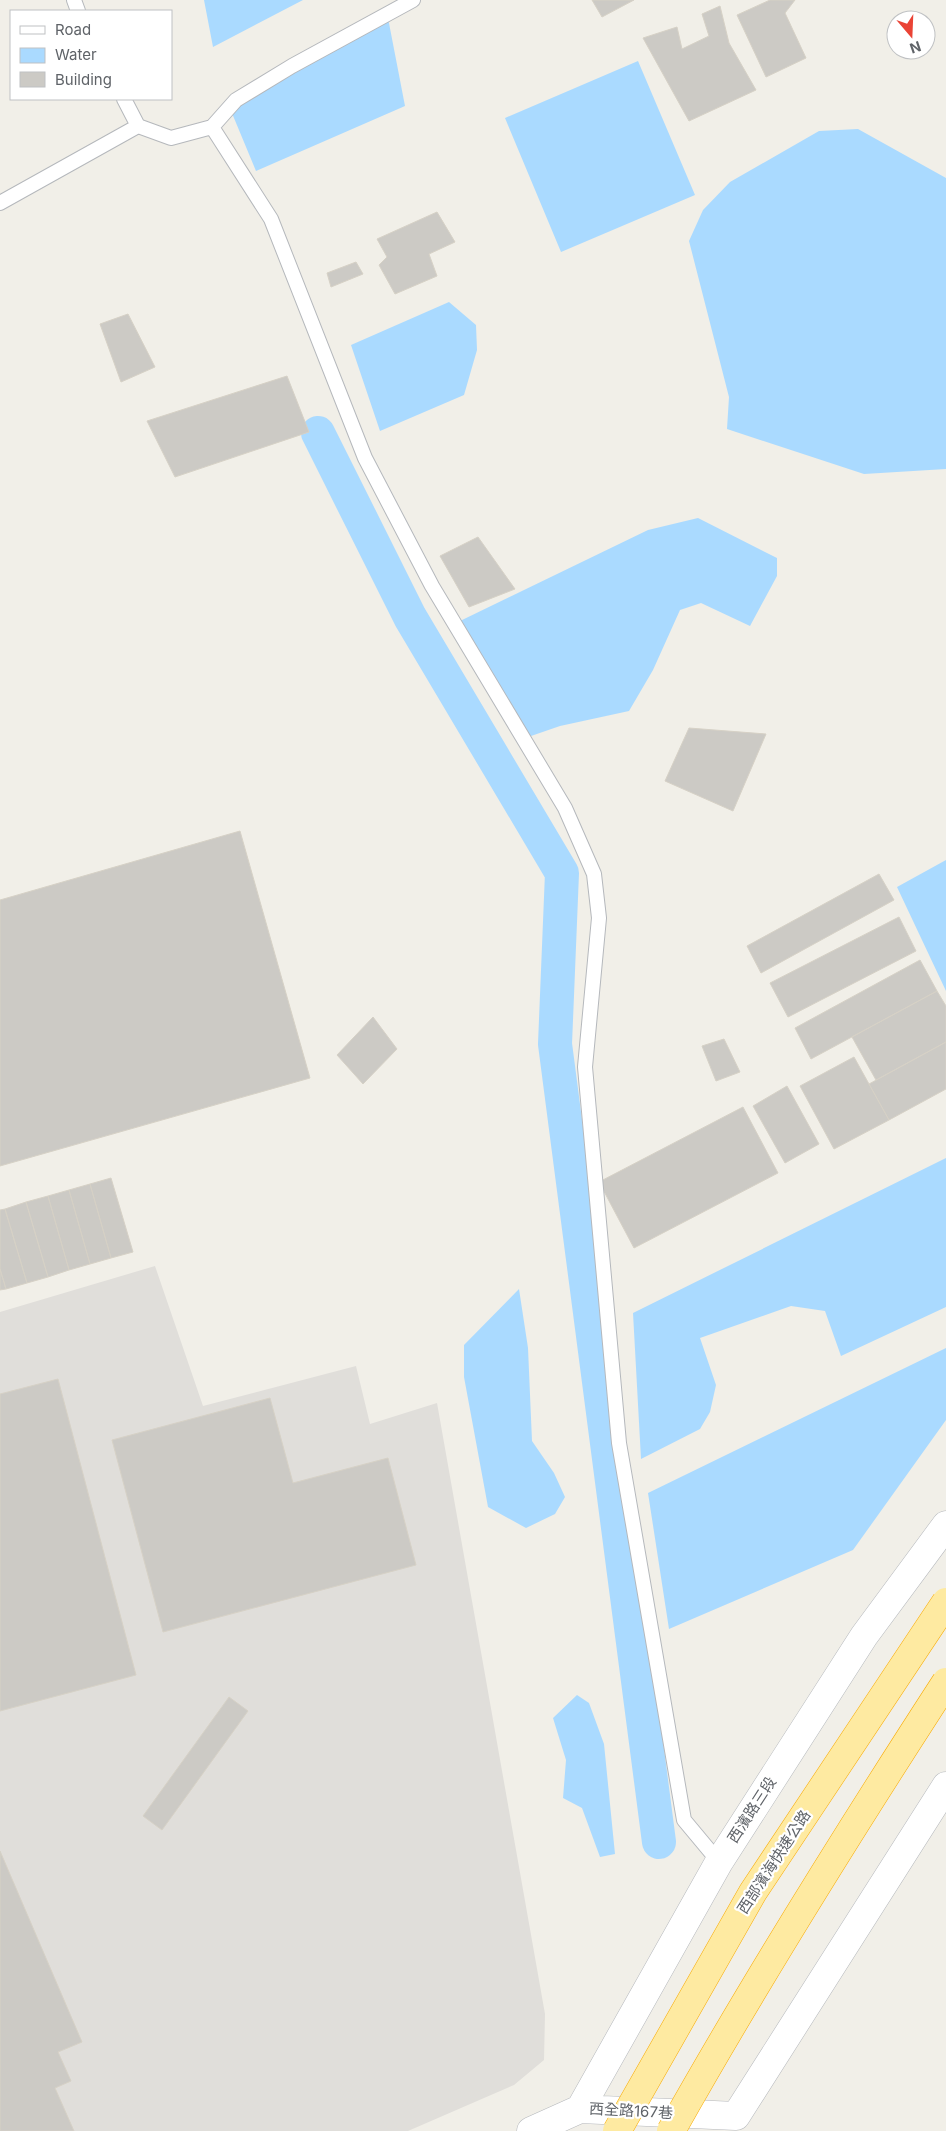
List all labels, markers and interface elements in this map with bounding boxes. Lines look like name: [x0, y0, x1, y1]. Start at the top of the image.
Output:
legend: [10, 10, 172, 100]
north arrow: [886, 10, 936, 60]
text: Road: [55, 20, 91, 39]
text: N: [908, 38, 923, 58]
text: Water: [55, 45, 97, 64]
text: Building: [55, 70, 112, 89]
street label: 西濱路三段: [723, 1773, 780, 1846]
street label: 西部濱海快速公路: [733, 1806, 814, 1917]
street label: 西全路167巷: [589, 2099, 673, 2122]

